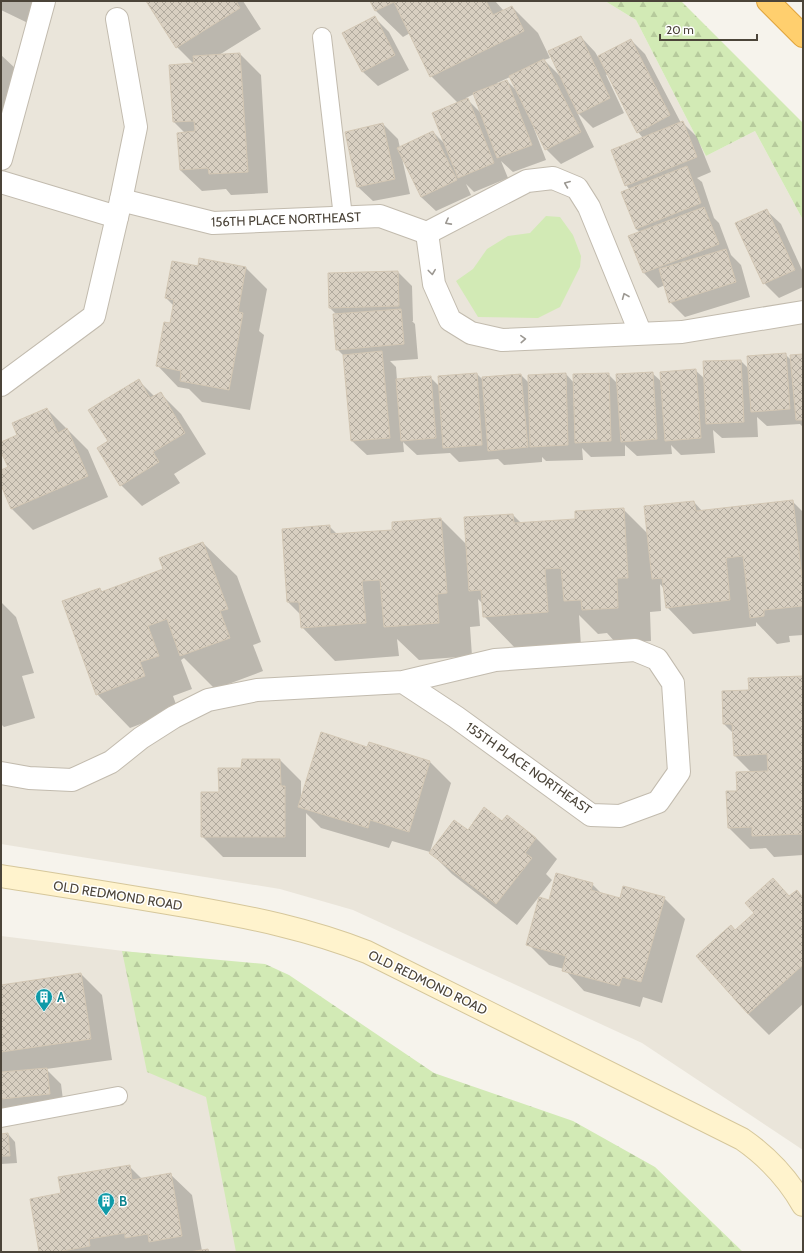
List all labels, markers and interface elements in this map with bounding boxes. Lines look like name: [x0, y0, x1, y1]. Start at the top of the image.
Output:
scale bar: [660, 16, 757, 42]
text: 20 m: [666, 22, 694, 37]
one-way arrow: [564, 180, 571, 188]
street label: 156TH PLACE NORTHEAST: [211, 208, 361, 230]
one-way arrow: [445, 217, 453, 225]
one-way arrow: [427, 269, 436, 275]
one-way arrow: [622, 293, 630, 300]
one-way arrow: [520, 334, 526, 343]
street label: 155TH PLACE NORTHEAST: [463, 718, 595, 818]
street label: OLD REDMOND ROAD: [52, 877, 184, 913]
street label: OLD REDMOND ROAD: [366, 946, 490, 1018]
building icon: A: [34, 987, 54, 1012]
place label: A: [57, 989, 66, 1005]
building icon: B: [96, 1191, 116, 1216]
place label: B: [119, 1193, 127, 1209]

